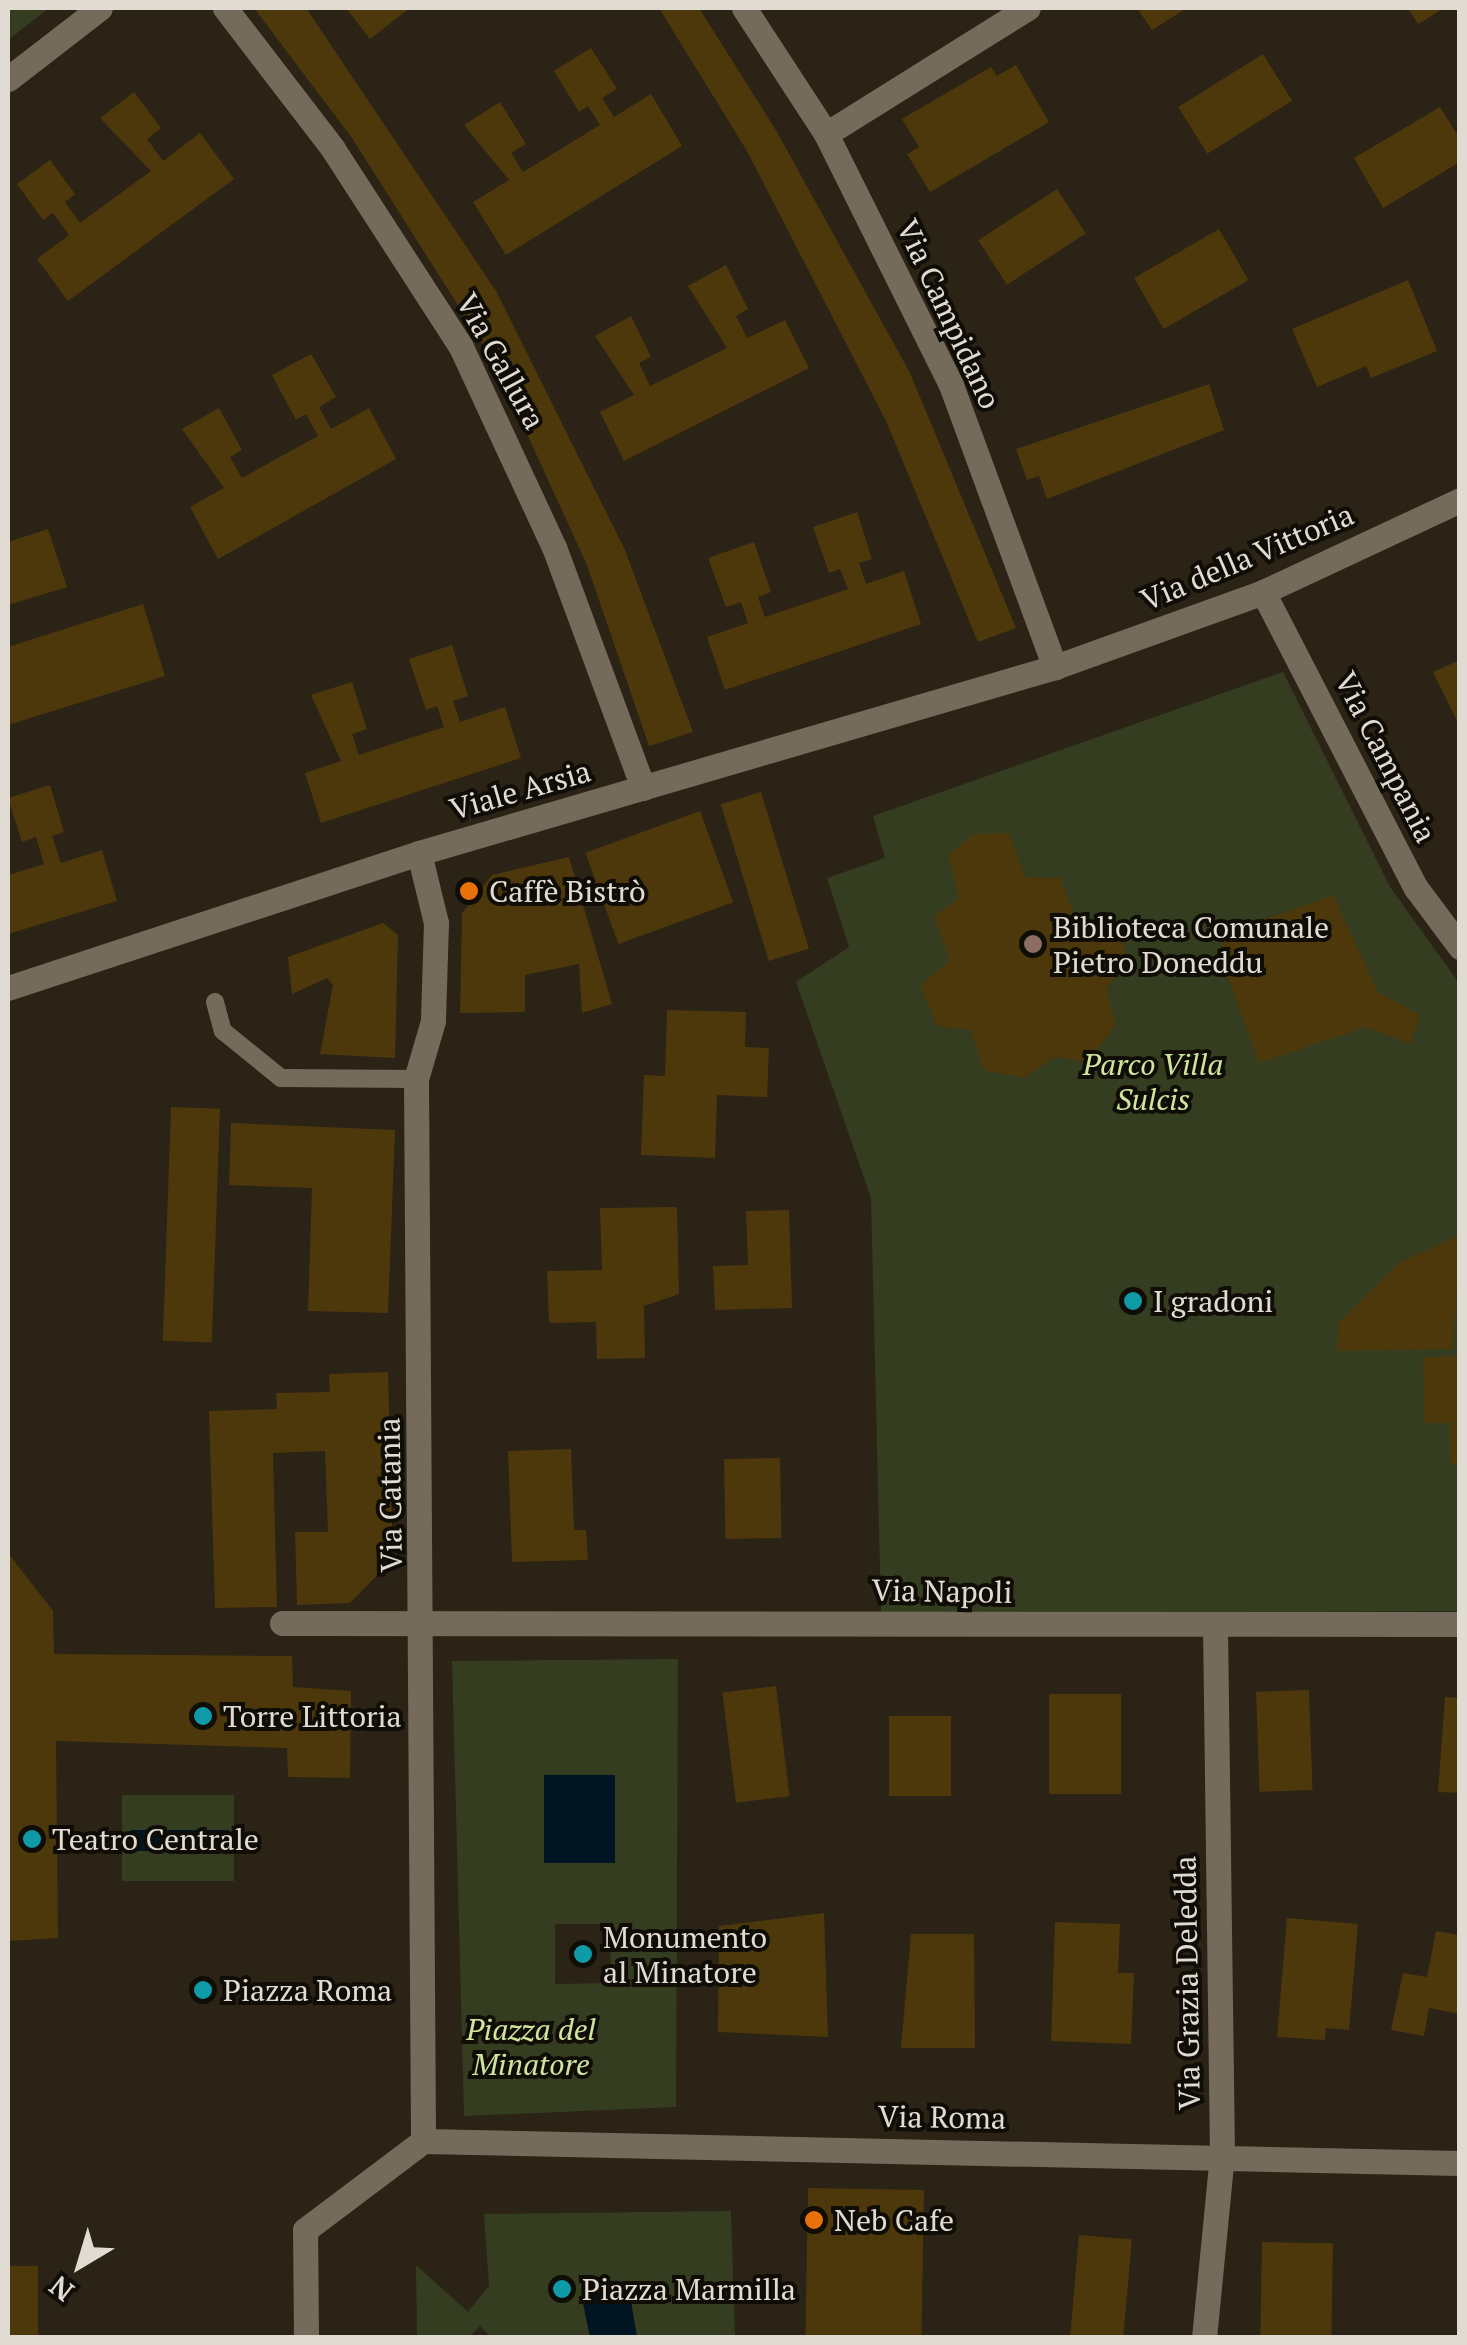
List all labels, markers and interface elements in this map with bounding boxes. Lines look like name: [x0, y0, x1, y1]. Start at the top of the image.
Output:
street label: Via Campidano: [889, 214, 1009, 414]
street label: Via Gallura: [449, 287, 553, 435]
street label: Via della Vittoria: [1135, 496, 1359, 618]
street label: Via Campania: [1328, 666, 1444, 848]
street label: Viale Arsia: [445, 753, 595, 827]
place label: Caffè Bistrò: [489, 873, 646, 909]
marker: Caffè Bistrò: [458, 880, 480, 902]
place label: Biblioteca Comunale Pietro Doneddu: [1053, 909, 1329, 980]
marker: Biblioteca Comunale Pietro Doneddu: [1022, 933, 1044, 955]
park label: Parco Villa Sulcis: [1082, 1046, 1224, 1116]
place label: I gradoni: [1153, 1283, 1273, 1319]
marker: I gradoni: [1122, 1290, 1144, 1312]
street label: Via Catania: [371, 1417, 409, 1573]
street label: Via Napoli: [871, 1572, 1013, 1610]
place label: Torre Littoria: [223, 1698, 402, 1734]
marker: Torre Littoria: [192, 1705, 214, 1727]
place label: Teatro Centrale: [52, 1821, 259, 1857]
marker: Teatro Centrale: [21, 1828, 43, 1850]
street label: Via Grazia Deledda: [1167, 1856, 1207, 2110]
place label: Monumento al Minatore: [603, 1919, 767, 1990]
marker: Monumento al Minatore: [572, 1943, 594, 1965]
place label: Piazza Roma: [223, 1972, 392, 2008]
marker: Piazza Roma: [192, 1979, 214, 2001]
park label: Piazza del Minatore: [466, 2011, 596, 2082]
street label: Via Roma: [878, 2098, 1006, 2136]
place label: Neb Cafe: [834, 2202, 954, 2238]
marker: Neb Cafe: [803, 2209, 825, 2231]
north arrow: [30, 2215, 130, 2315]
text: N: [41, 2268, 81, 2310]
place label: Piazza Marmilla: [582, 2271, 796, 2307]
marker: Piazza Marmilla: [551, 2278, 573, 2300]

